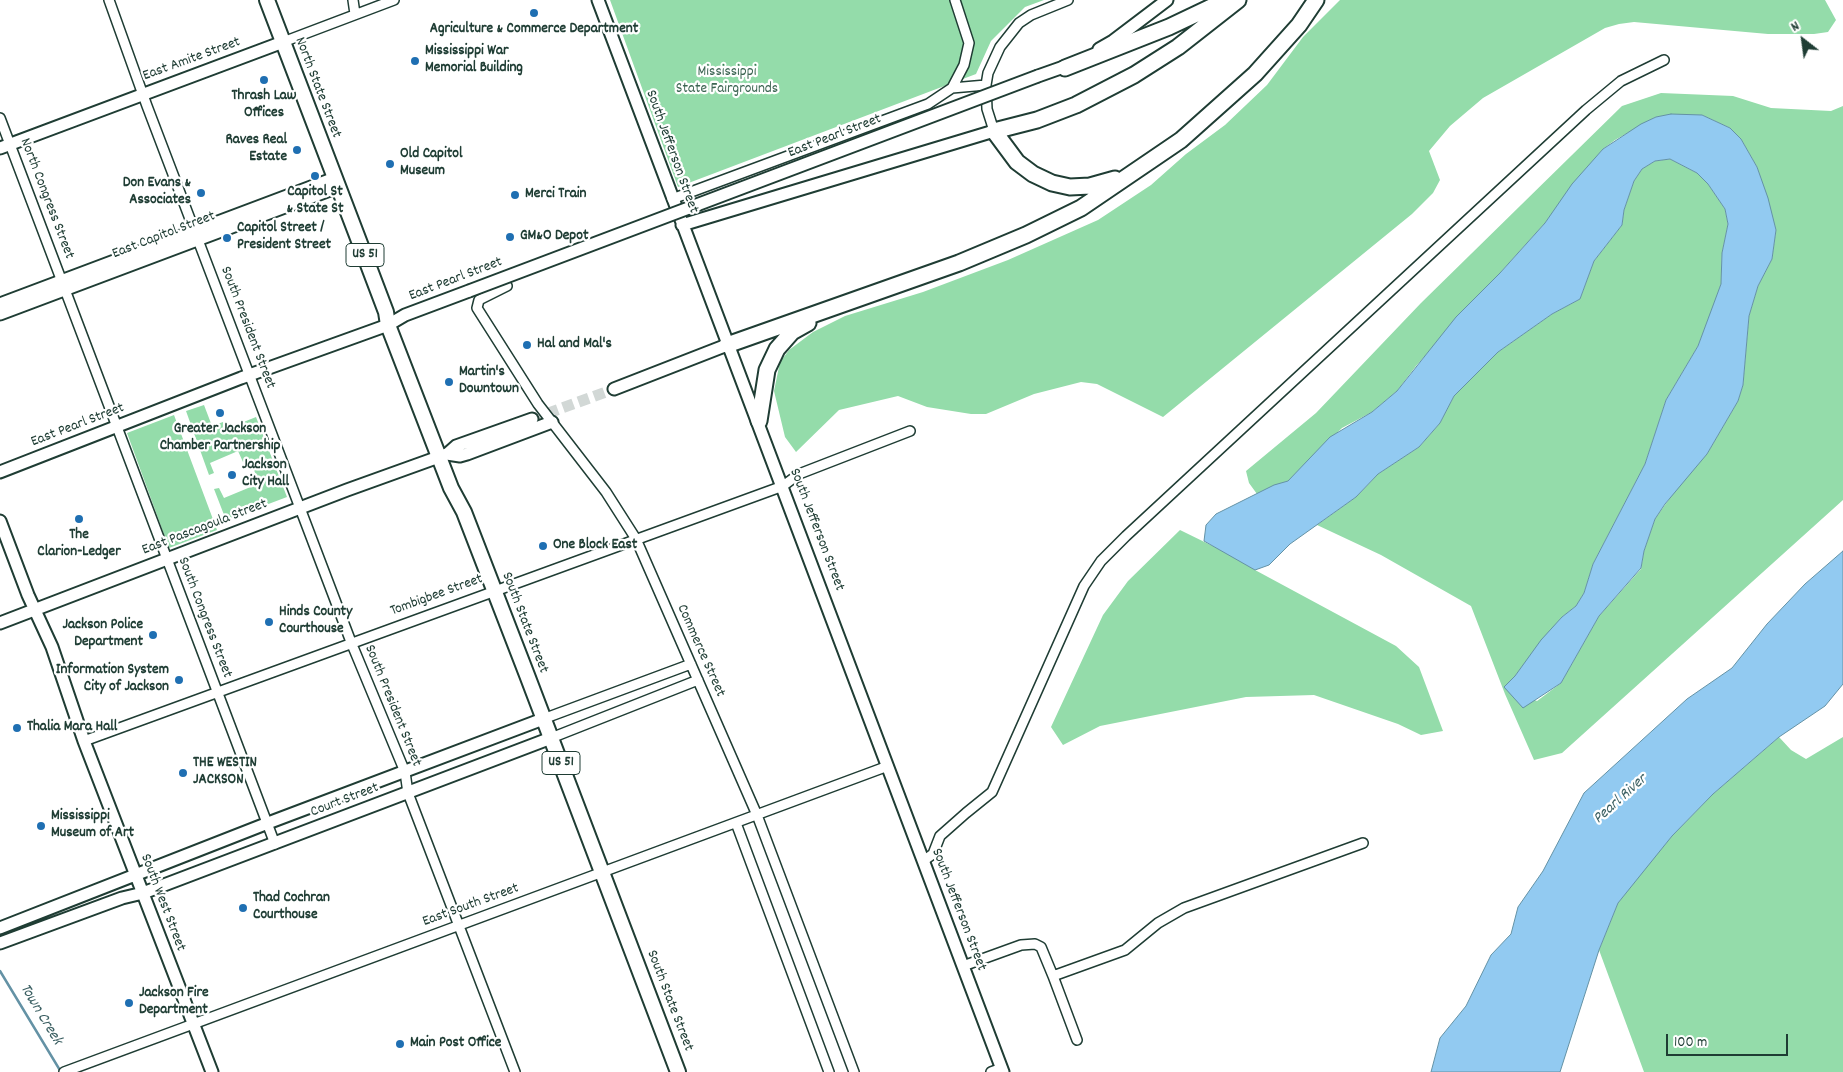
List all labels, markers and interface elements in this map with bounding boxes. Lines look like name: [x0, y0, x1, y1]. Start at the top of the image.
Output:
marker: Agriculture & Commerce Department: [528, 7, 540, 19]
north arrow: [1778, 15, 1828, 65]
text: N: [1787, 17, 1803, 37]
place label: Agriculture & Commerce Department: [430, 21, 638, 39]
street label: East Amite Street: [141, 34, 243, 86]
street label: North State Street: [289, 35, 345, 141]
place label: Mississippi War Memorial Building: [425, 43, 523, 78]
marker: Mississippi War Memorial Building: [409, 55, 421, 67]
park label: Mississippi State Fairgrounds: [676, 64, 778, 99]
marker: Thrash Law Offices: [258, 74, 270, 86]
place label: Thrash Law Offices: [232, 88, 296, 123]
street label: South Jefferson Street: [640, 88, 702, 216]
street label: East Pearl Street: [786, 111, 884, 163]
place label: Raves Real Estate: [226, 132, 287, 167]
street label: North Congress Street: [15, 136, 77, 262]
marker: Raves Real Estate: [291, 144, 303, 156]
place label: Old Capitol Museum: [400, 146, 463, 181]
marker: Old Capitol Museum: [384, 158, 396, 170]
marker: Capitol St & State St: [309, 170, 321, 182]
place label: Don Evans & Associates: [123, 175, 191, 210]
place label: Capitol St & State St: [287, 184, 343, 219]
place label: Merci Train: [525, 186, 586, 204]
marker: Don Evans & Associates: [195, 187, 207, 199]
marker: Merci Train: [509, 189, 521, 201]
street label: East Capitol Street: [110, 208, 218, 264]
place label: Capitol Street / President Street: [237, 220, 331, 255]
place label: GM&O Depot: [520, 228, 588, 246]
marker: GM&O Depot: [504, 231, 516, 243]
marker: Capitol Street / President Street: [221, 232, 233, 244]
road number: US 51: [346, 244, 384, 266]
street label: East Pearl Street: [407, 254, 505, 306]
street label: South President Street: [215, 264, 279, 392]
place label: Hal and Mal's: [537, 336, 612, 354]
marker: Hal and Mal's: [521, 339, 533, 351]
place label: Martin's Downtown: [459, 364, 519, 399]
marker: Martin's Downtown: [443, 376, 455, 388]
street label: East Pearl Street: [29, 400, 127, 452]
marker: Greater Jackson Chamber Partnership: [214, 407, 226, 419]
place label: Greater Jackson Chamber Partnership: [160, 421, 280, 456]
place label: Jackson City Hall: [242, 457, 289, 492]
street label: South Jefferson Street: [784, 466, 848, 594]
marker: Jackson City Hall: [226, 469, 238, 481]
street label: East Pascagoula Street: [140, 496, 270, 560]
marker: The Clarion-Ledger: [73, 513, 85, 525]
place label: The Clarion-Ledger: [37, 527, 121, 562]
place label: One Block East: [553, 537, 637, 555]
marker: One Block East: [537, 540, 549, 552]
street label: South Congress Street: [173, 555, 235, 681]
street label: South State Street: [496, 570, 552, 676]
street label: Tombigbee Street: [388, 571, 486, 621]
street label: Commerce Street: [672, 602, 728, 700]
place label: Hinds County Courthouse: [279, 604, 352, 639]
marker: Hinds County Courthouse: [263, 616, 275, 628]
place label: Jackson Police Department: [63, 617, 143, 652]
marker: Jackson Police Department: [147, 629, 159, 641]
street label: South President Street: [359, 643, 425, 769]
place label: Information System City of Jackson: [56, 662, 169, 697]
marker: Information System City of Jackson: [173, 674, 185, 686]
place label: Thalia Mara Hall: [27, 719, 117, 737]
marker: Thalia Mara Hall: [11, 722, 23, 734]
road number: US 51: [542, 751, 580, 774]
place label: THE WESTIN JACKSON: [193, 755, 257, 790]
marker: THE WESTIN JACKSON: [177, 767, 189, 779]
water label: Pearl River: [1590, 771, 1652, 829]
street label: Court Street: [308, 780, 382, 822]
place label: Mississippi Museum of Art: [51, 808, 134, 843]
marker: Mississippi Museum of Art: [35, 820, 47, 832]
street label: South Jefferson Street: [926, 846, 990, 974]
street label: South West Street: [135, 852, 189, 954]
street label: East South Street: [420, 880, 522, 932]
place label: Thad Cochran Courthouse: [253, 890, 330, 925]
marker: Thad Cochran Courthouse: [237, 902, 249, 914]
street label: South State Street: [641, 948, 697, 1054]
water label: Town Creek: [14, 981, 66, 1049]
place label: Jackson Fire Department: [139, 985, 209, 1020]
marker: Jackson Fire Department: [123, 997, 135, 1009]
scale bar: [1668, 1024, 1790, 1056]
text: 100 m: [1674, 1032, 1707, 1054]
place label: Main Post Office: [410, 1035, 501, 1053]
marker: Main Post Office: [394, 1038, 406, 1050]

